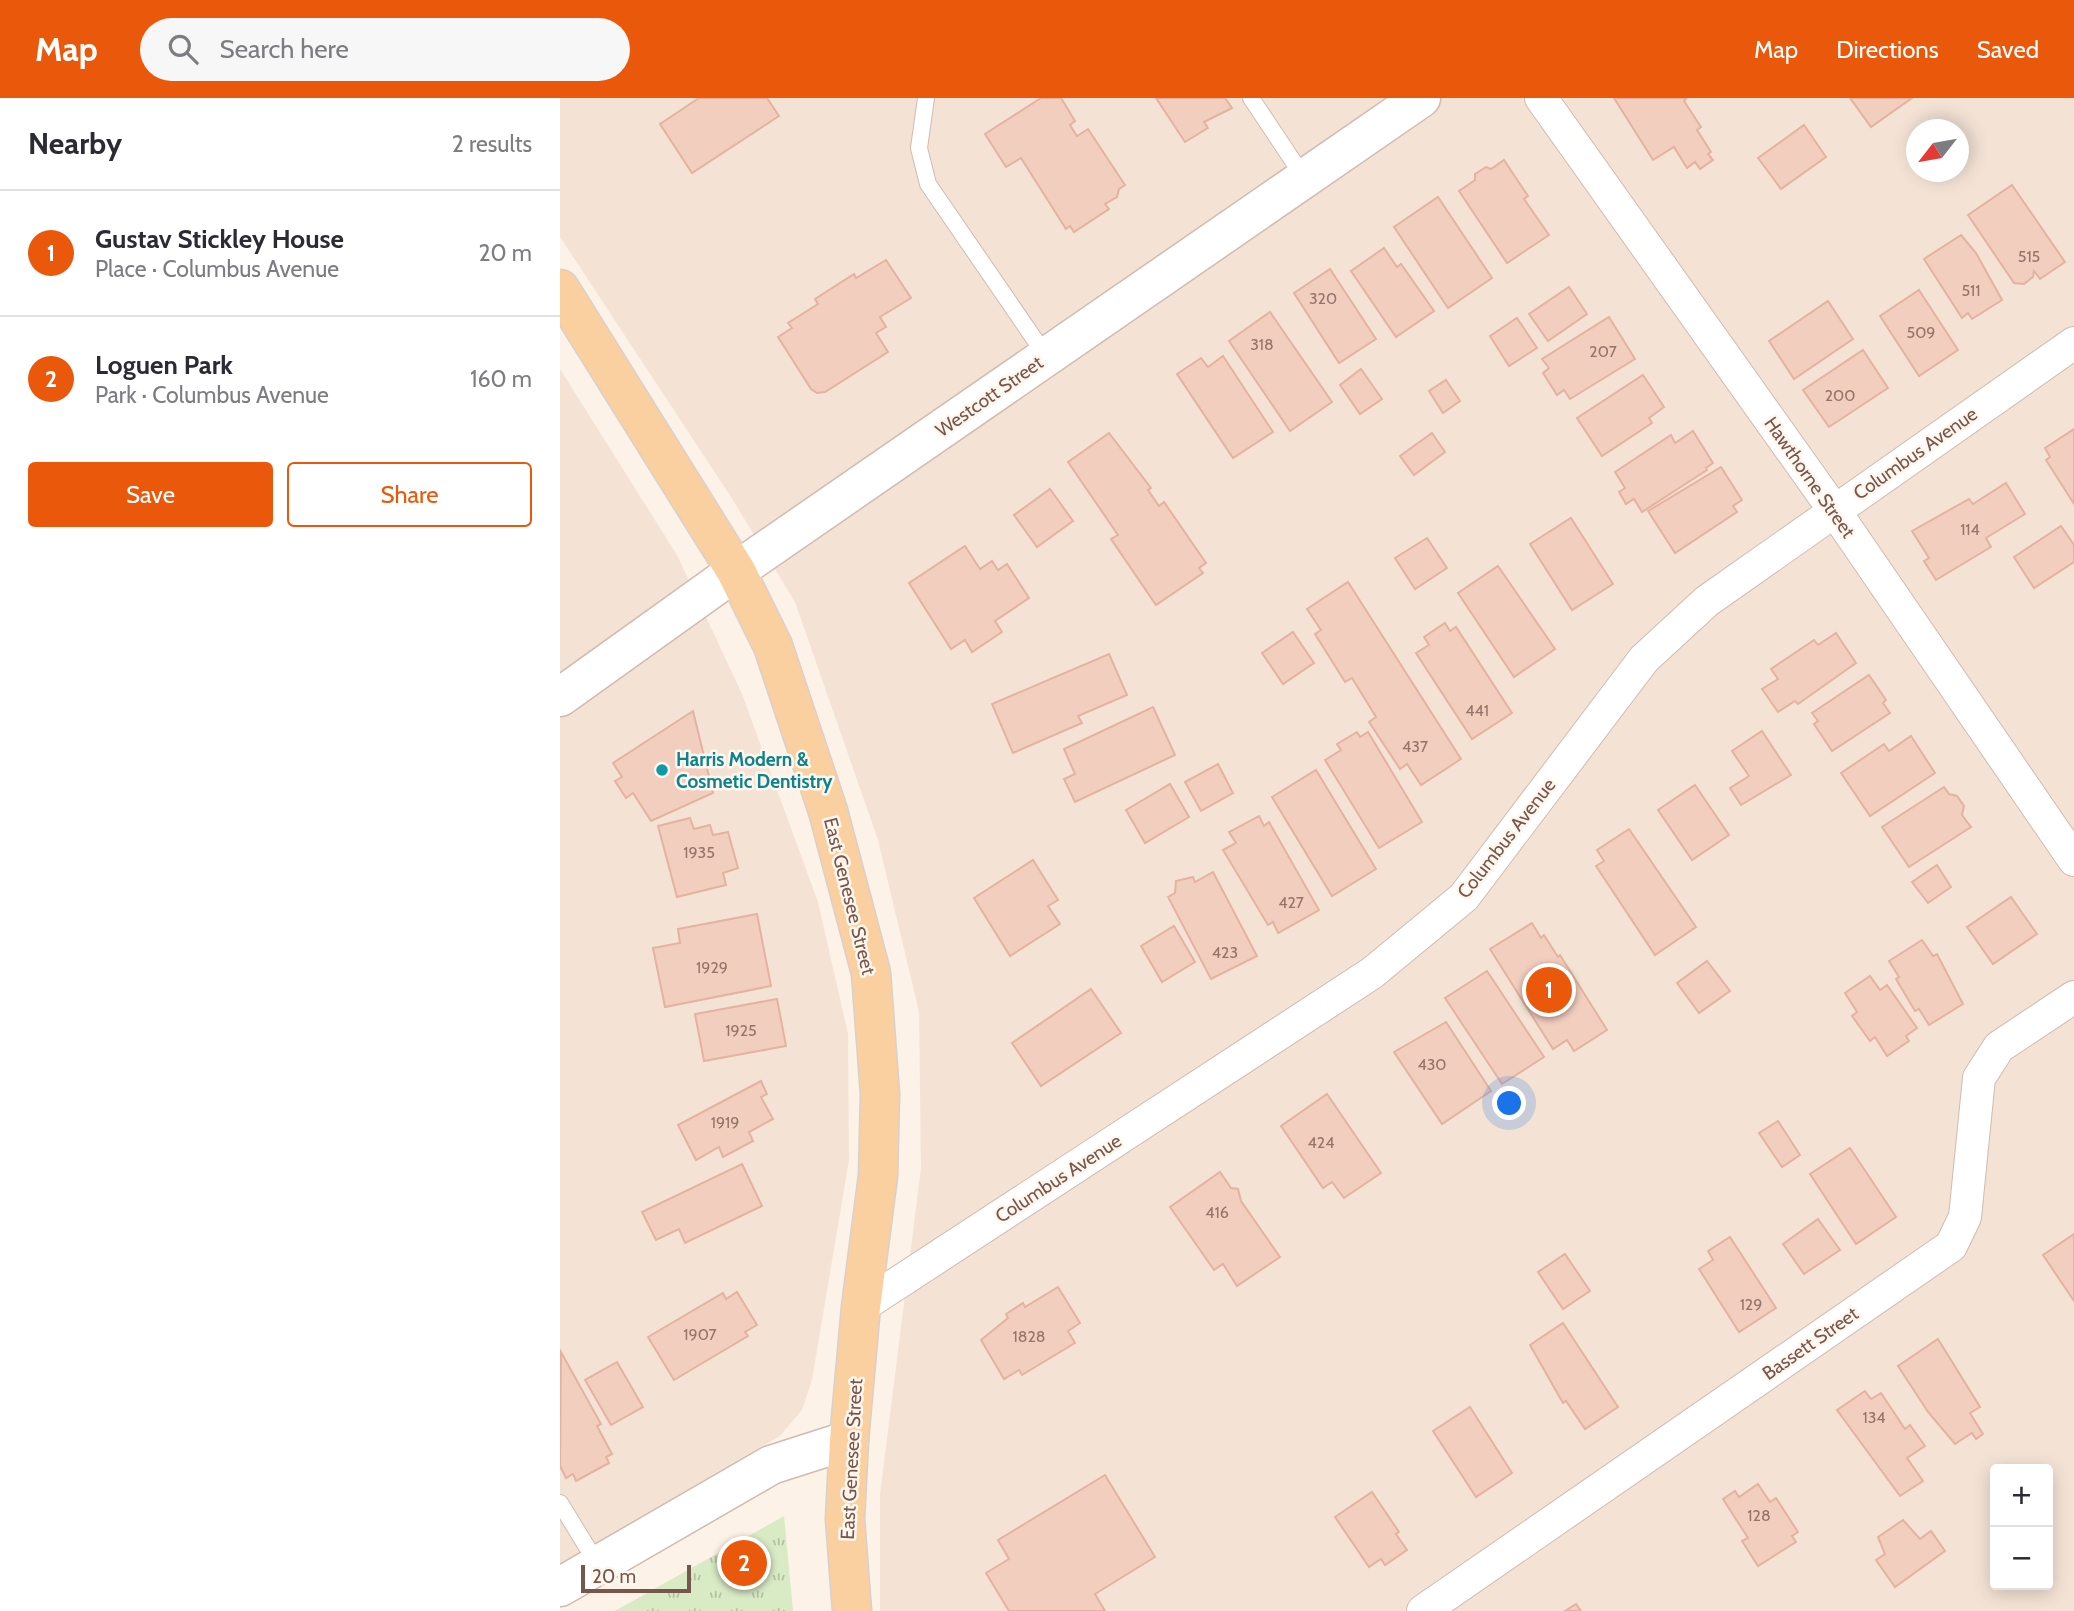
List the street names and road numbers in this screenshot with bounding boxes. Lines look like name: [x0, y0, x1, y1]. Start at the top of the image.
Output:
street label: Westcott Street: [931, 351, 1048, 442]
street label: Columbus Avenue: [1849, 402, 1982, 505]
street label: Hawthorne Street: [1759, 412, 1860, 543]
street label: Columbus Avenue: [1452, 774, 1561, 903]
street label: East Genesee Street: [819, 815, 880, 978]
street label: Columbus Avenue: [991, 1129, 1126, 1228]
street label: Bassett Street: [1758, 1302, 1863, 1385]
street label: East Genesee Street: [836, 1377, 867, 1540]

